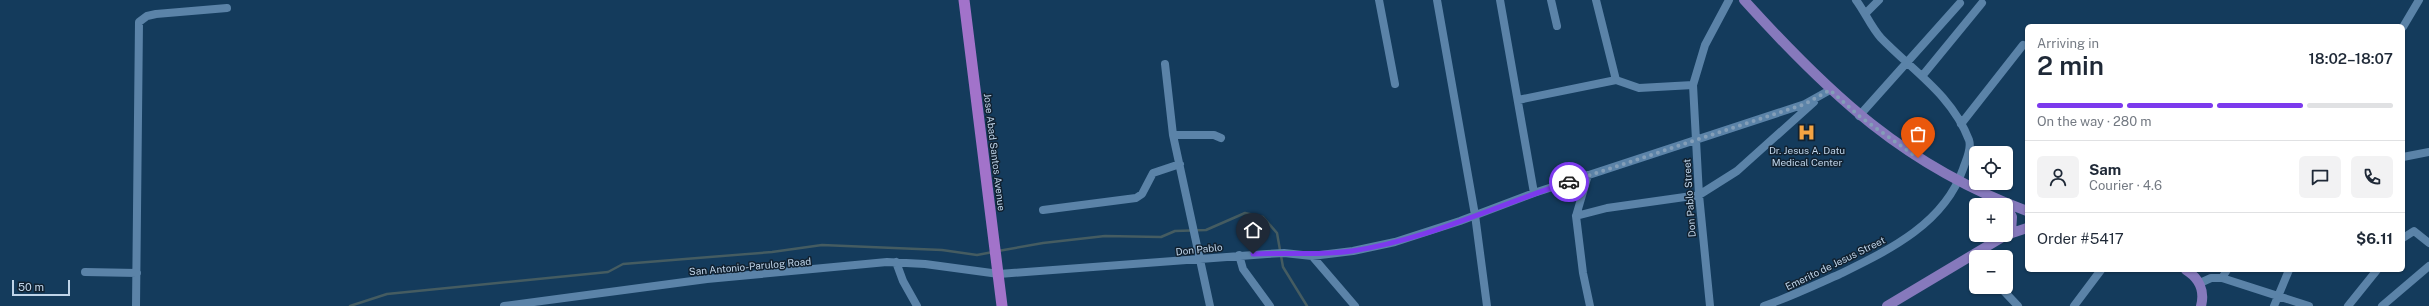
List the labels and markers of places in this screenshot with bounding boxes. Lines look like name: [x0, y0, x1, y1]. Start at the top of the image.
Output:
pin: [1901, 117, 1935, 158]
hospital icon: Dr. Jesus A. Datu Medical Center: [1797, 123, 1817, 143]
place label: Dr. Jesus A. Datu Medical Center: [1769, 144, 1845, 168]
pin: [1236, 213, 1270, 254]

